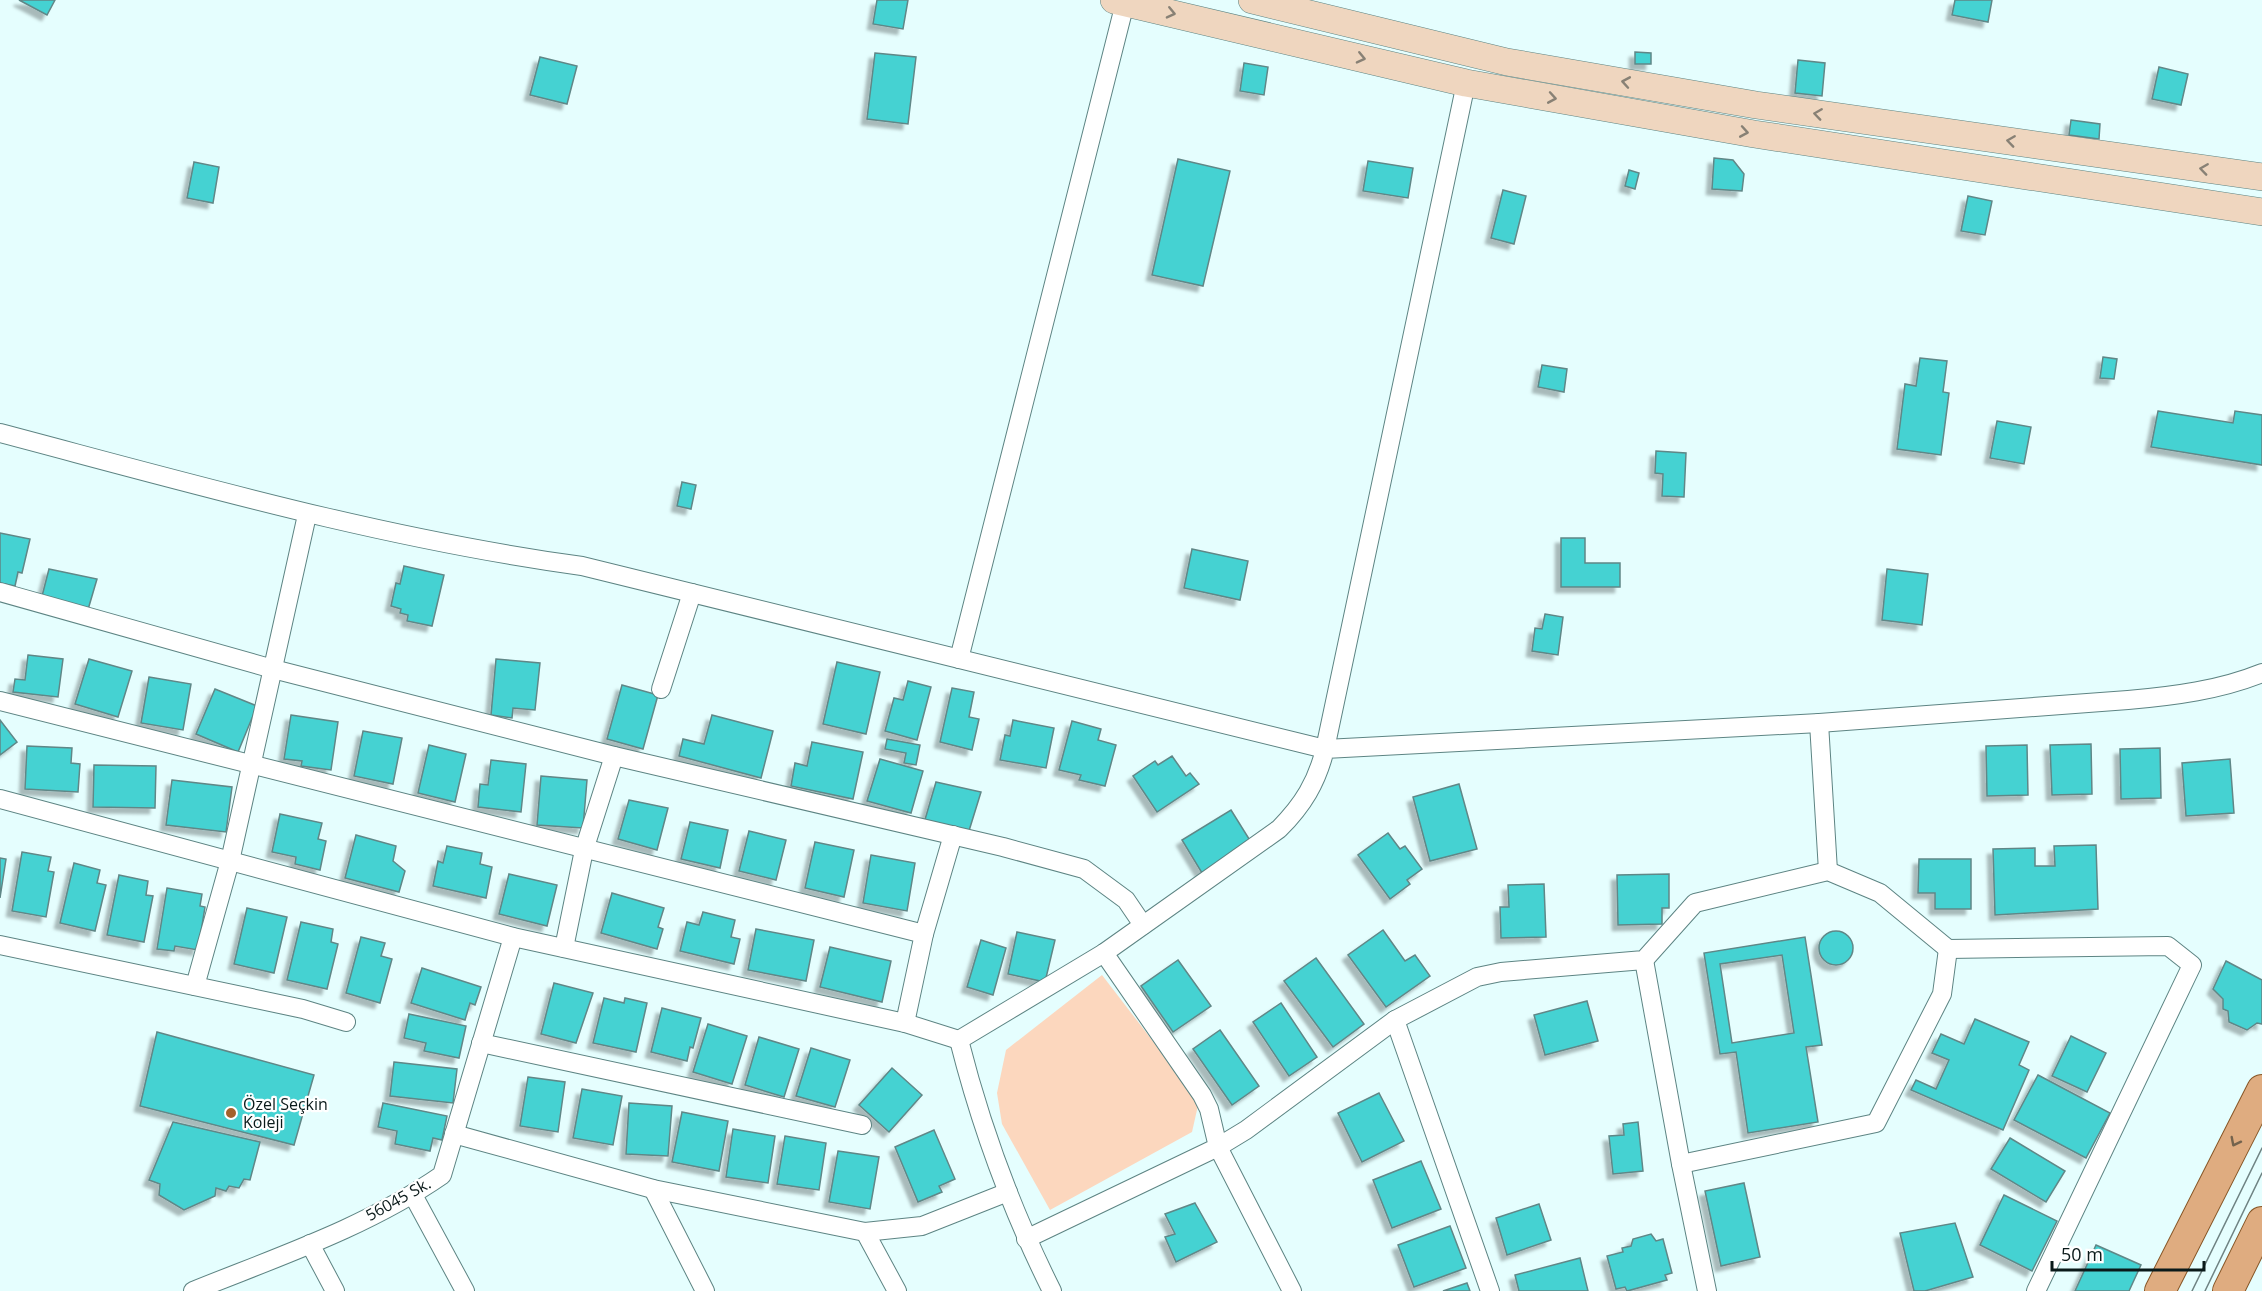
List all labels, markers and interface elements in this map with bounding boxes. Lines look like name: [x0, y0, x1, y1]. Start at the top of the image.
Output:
one-way arrow: [1166, 6, 1176, 19]
one-way arrow: [1356, 51, 1366, 64]
one-way arrow: [1621, 77, 1630, 89]
one-way arrow: [1547, 91, 1557, 104]
one-way arrow: [1813, 108, 1823, 120]
one-way arrow: [1739, 125, 1749, 138]
one-way arrow: [2006, 136, 2016, 148]
one-way arrow: [2199, 164, 2209, 176]
place label: Özel Seçkin Koleji: [243, 1093, 328, 1133]
marker: Özel Seçkin Koleji: [224, 1106, 238, 1120]
one-way arrow: [2231, 1136, 2243, 1147]
street label: 56045 Sk.: [361, 1172, 435, 1226]
scale bar: [2052, 1234, 2204, 1272]
text: 50 m: [2061, 1242, 2103, 1266]

